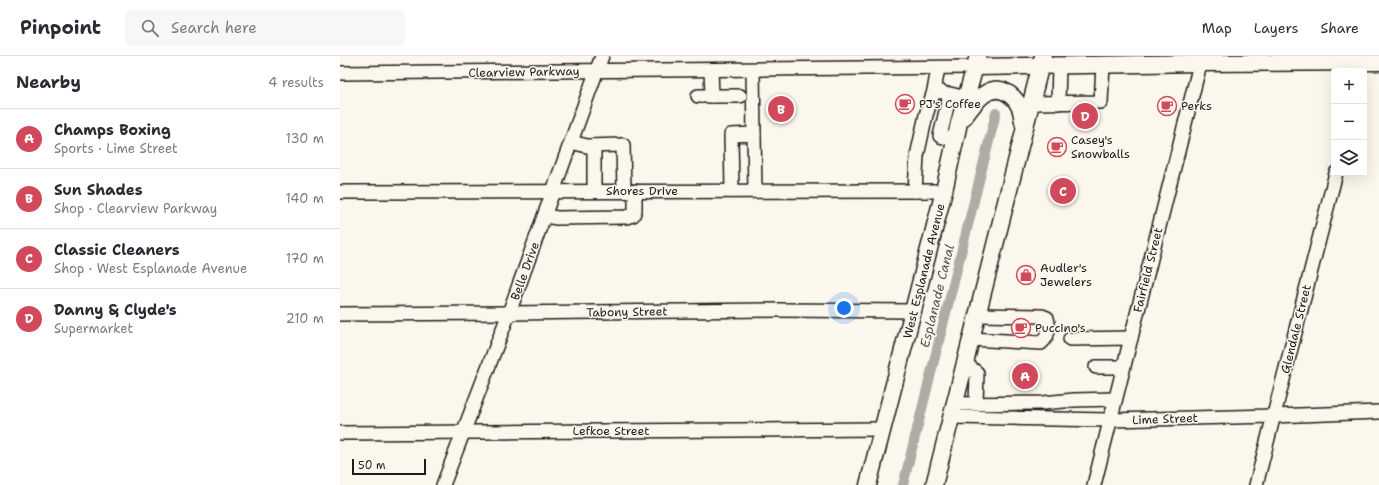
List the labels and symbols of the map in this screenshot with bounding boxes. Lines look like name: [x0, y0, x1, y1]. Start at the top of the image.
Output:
street label: Clearview Parkway: [468, 63, 580, 81]
cafe icon: PJ's Coffee: [894, 93, 916, 115]
pin: B: [768, 94, 794, 124]
cafe icon: Perks: [1156, 95, 1178, 117]
place label: PJ's Coffee: [919, 96, 981, 112]
place label: Perks: [1181, 98, 1212, 114]
pin: D: [1072, 101, 1098, 131]
place label: Casey's Snowballs: [1071, 132, 1130, 162]
cafe icon: Casey's Snowballs: [1046, 136, 1068, 158]
pin: C: [1050, 176, 1076, 206]
street label: Shores Drive: [606, 183, 678, 199]
street label: West Esplanade Avenue: [899, 201, 949, 340]
street label: Fairfield Street: [1130, 226, 1166, 314]
street label: Belle Drive: [507, 239, 543, 302]
water label: Esplanade Canal: [916, 243, 958, 349]
place label: Audler's Jewelers: [1040, 260, 1092, 290]
shop icon: Audler's Jewelers: [1015, 264, 1037, 286]
street label: Glendale Street: [1277, 283, 1315, 375]
your location: [834, 298, 854, 318]
street label: Tabony Street: [586, 303, 668, 321]
cafe icon: Puccino's: [1010, 317, 1032, 339]
place label: Puccino's: [1035, 320, 1086, 336]
pin: A: [1012, 361, 1038, 391]
street label: Lime Street: [1132, 410, 1198, 428]
street label: Lefkoe Street: [573, 423, 649, 439]
scale bar: [352, 457, 426, 476]

